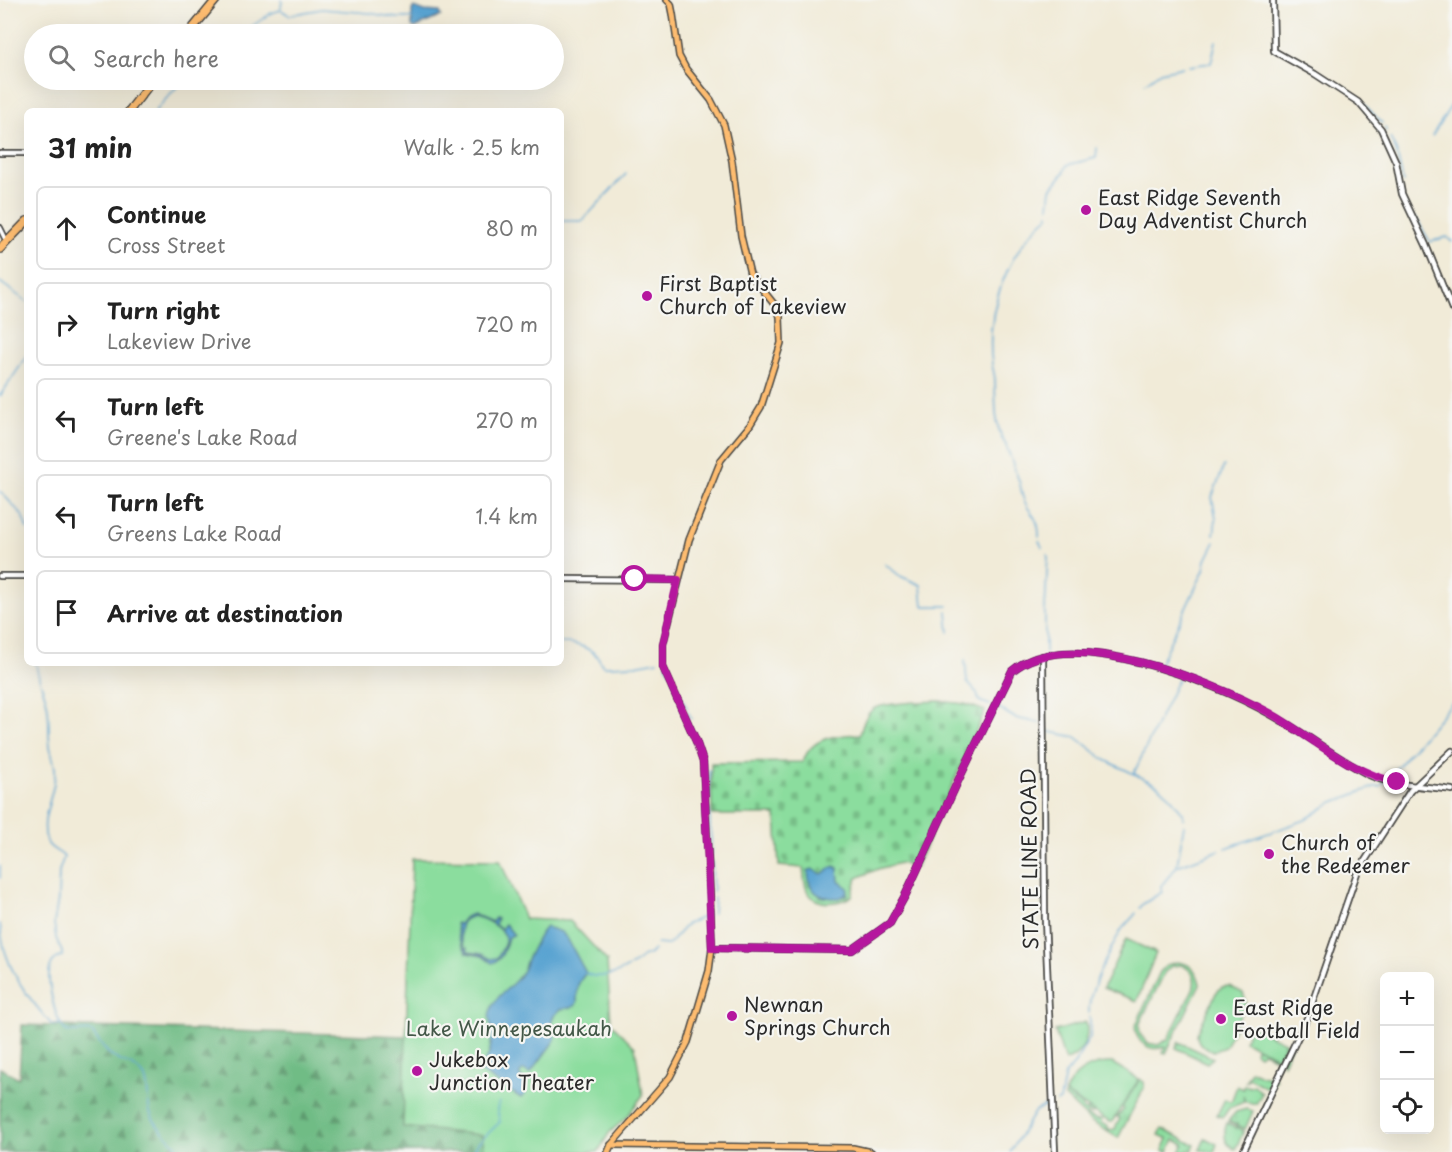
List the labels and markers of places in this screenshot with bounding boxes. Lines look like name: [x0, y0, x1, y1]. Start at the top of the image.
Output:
place label: East Ridge Seventh Day Adventist Church: [1098, 182, 1307, 235]
marker: East Ridge Seventh Day Adventist Church: [1079, 203, 1093, 217]
place label: First Baptist Church of Lakeview: [659, 268, 847, 321]
marker: First Baptist Church of Lakeview: [640, 289, 654, 303]
place label: Church of the Redeemer: [1281, 827, 1411, 880]
marker: Church of the Redeemer: [1262, 847, 1276, 861]
place label: Newnan Springs Church: [744, 989, 891, 1042]
place label: East Ridge Football Field: [1233, 992, 1360, 1045]
marker: Newnan Springs Church: [725, 1009, 739, 1023]
marker: East Ridge Football Field: [1214, 1012, 1228, 1026]
place label: Jukebox Junction Theater: [429, 1044, 595, 1097]
marker: Jukebox Junction Theater: [410, 1064, 424, 1078]

